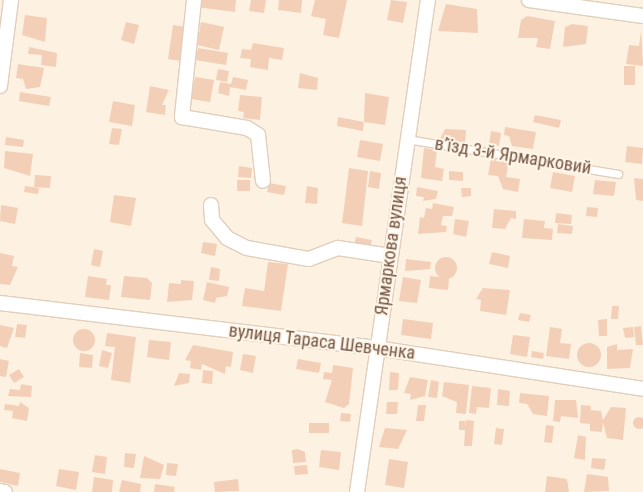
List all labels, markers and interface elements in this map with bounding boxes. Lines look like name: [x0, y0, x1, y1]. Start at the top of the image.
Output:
street label: в’їзд 3-й Ярмарковий: [433, 133, 593, 179]
street label: Ярмаркова вулиця: [371, 175, 411, 317]
street label: вулиця Тараса Шевченка: [227, 320, 417, 364]

